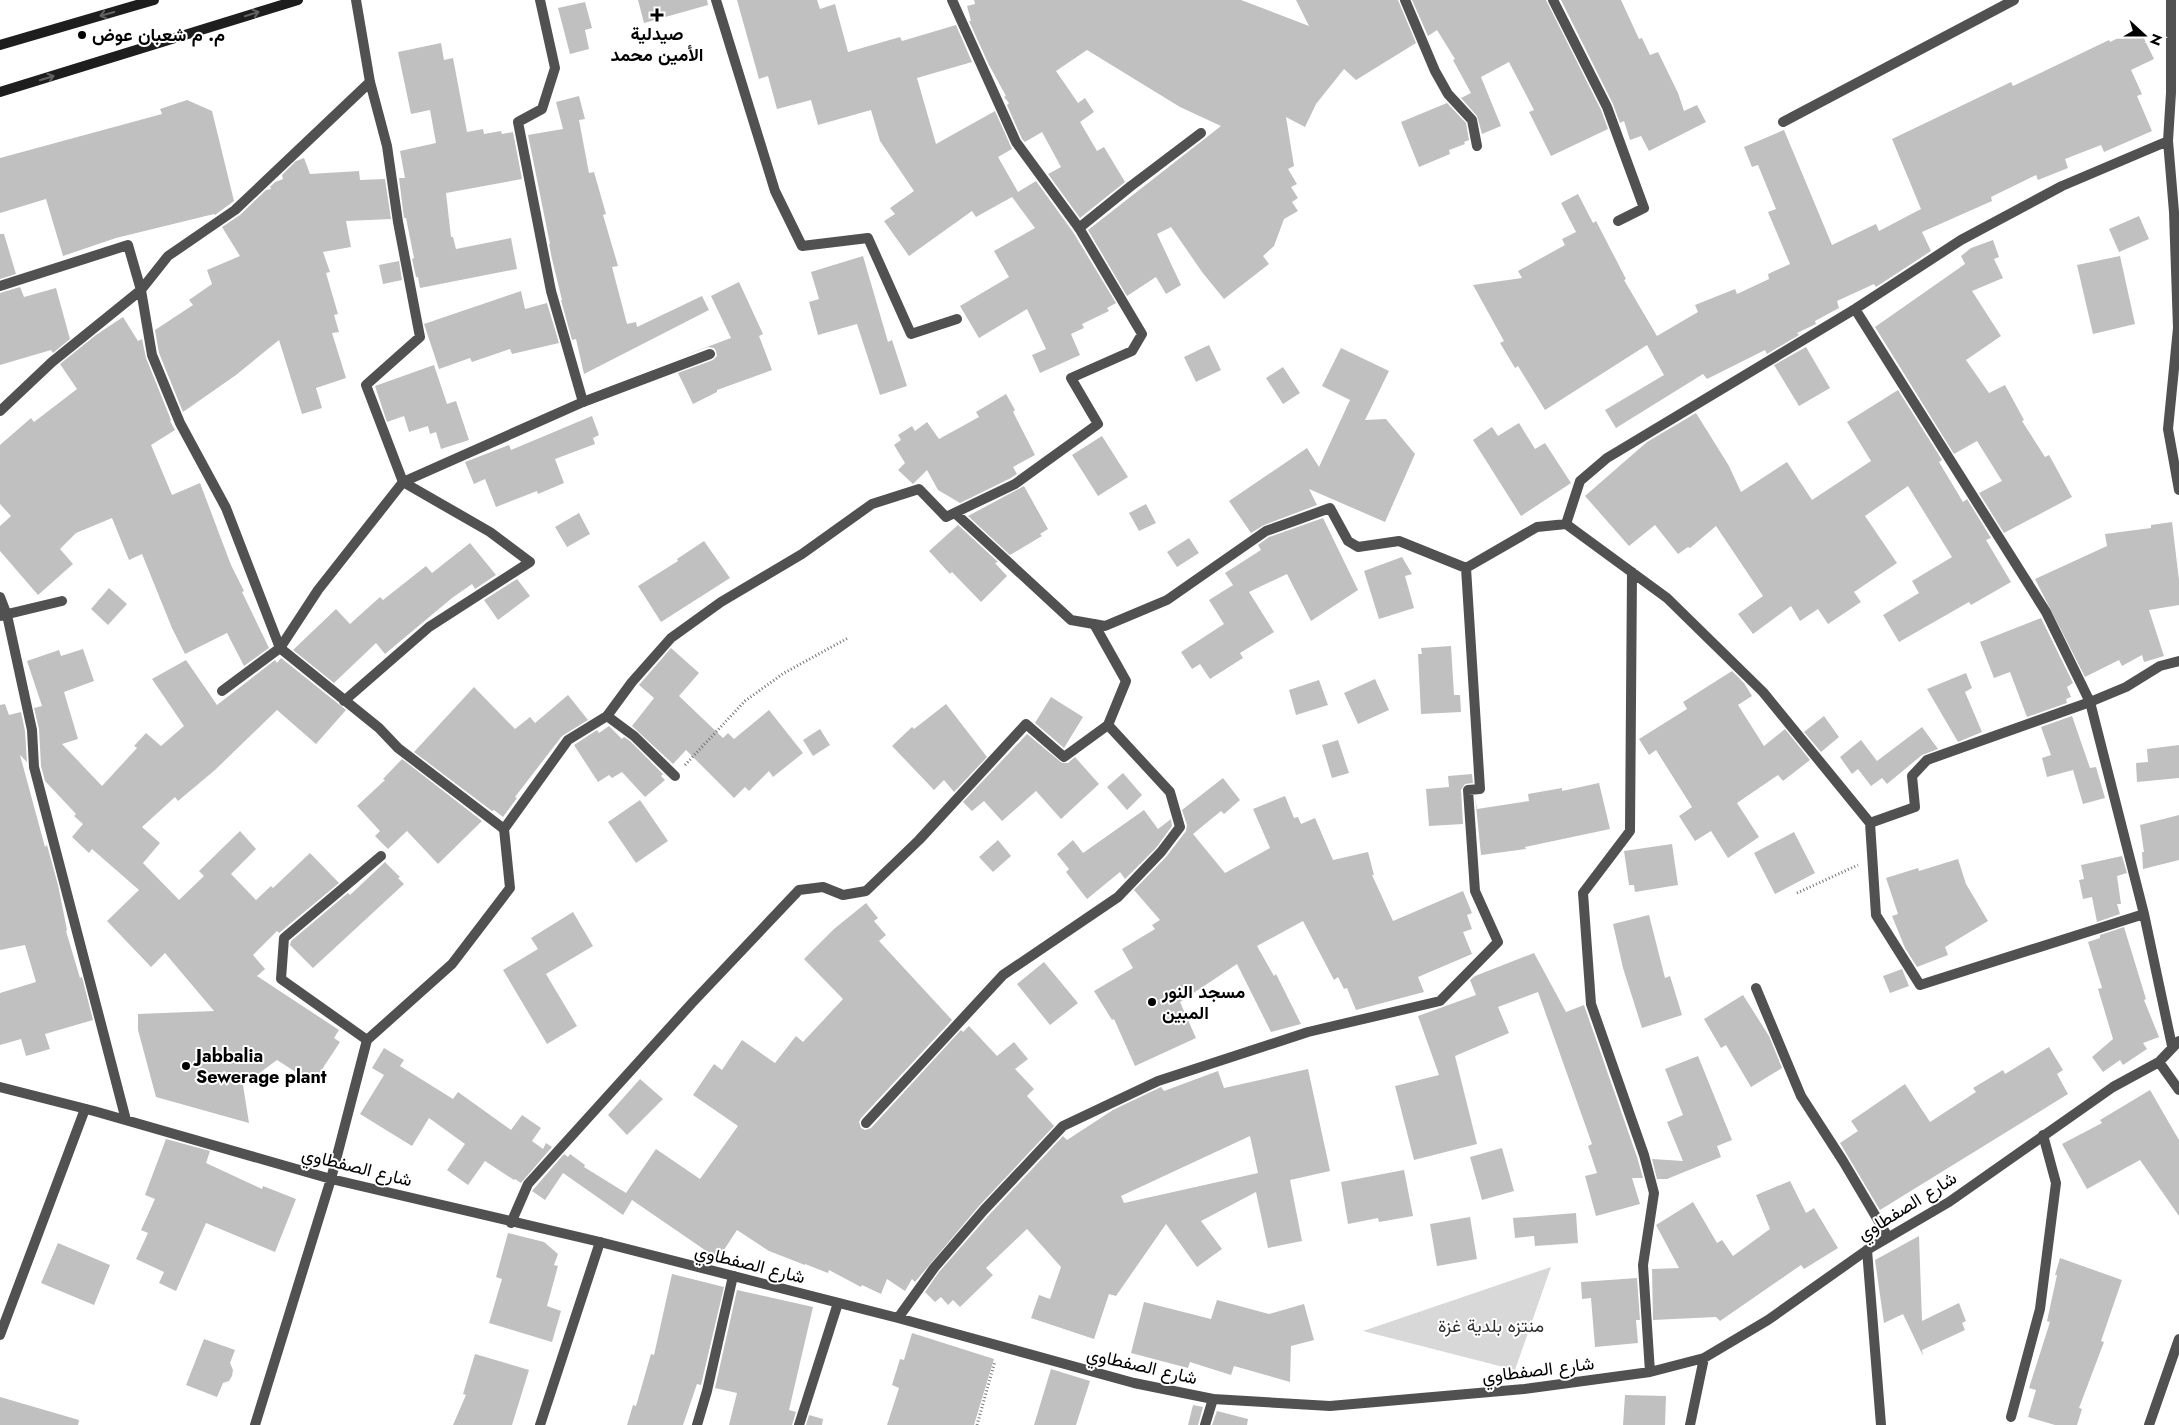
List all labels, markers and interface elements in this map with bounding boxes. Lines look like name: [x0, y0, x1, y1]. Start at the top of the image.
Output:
one-way arrow: [99, 9, 115, 19]
one-way arrow: [244, 9, 260, 19]
marker: صيدلية الأمين محمد: [651, 9, 663, 21]
north arrow: [2119, 10, 2169, 60]
place label: صيدلية الأمين محمد: [611, 21, 703, 68]
place label: م. م شعبان عوض: [92, 22, 225, 48]
marker: م. م شعبان عوض: [76, 29, 88, 41]
text: N: [2145, 31, 2167, 48]
one-way arrow: [38, 73, 54, 82]
place label: مسجد النور المبين: [1161, 979, 1245, 1026]
marker: مسجد النور المبين: [1146, 996, 1158, 1008]
place label: Jabbalia Sewerage plant: [193, 1043, 327, 1090]
marker: Jabbalia Sewerage plant: [180, 1060, 192, 1072]
street label: شارع الصفطاوي: [299, 1141, 415, 1195]
street label: شارع الصفطاوي: [1852, 1165, 1963, 1249]
street label: شارع الصفطاوي: [692, 1238, 808, 1292]
park label: منتزه بلدية غزة: [1438, 1313, 1544, 1339]
street label: شارع الصفطاوي: [1084, 1341, 1200, 1393]
street label: شارع الصفطاوي: [1480, 1350, 1596, 1392]

